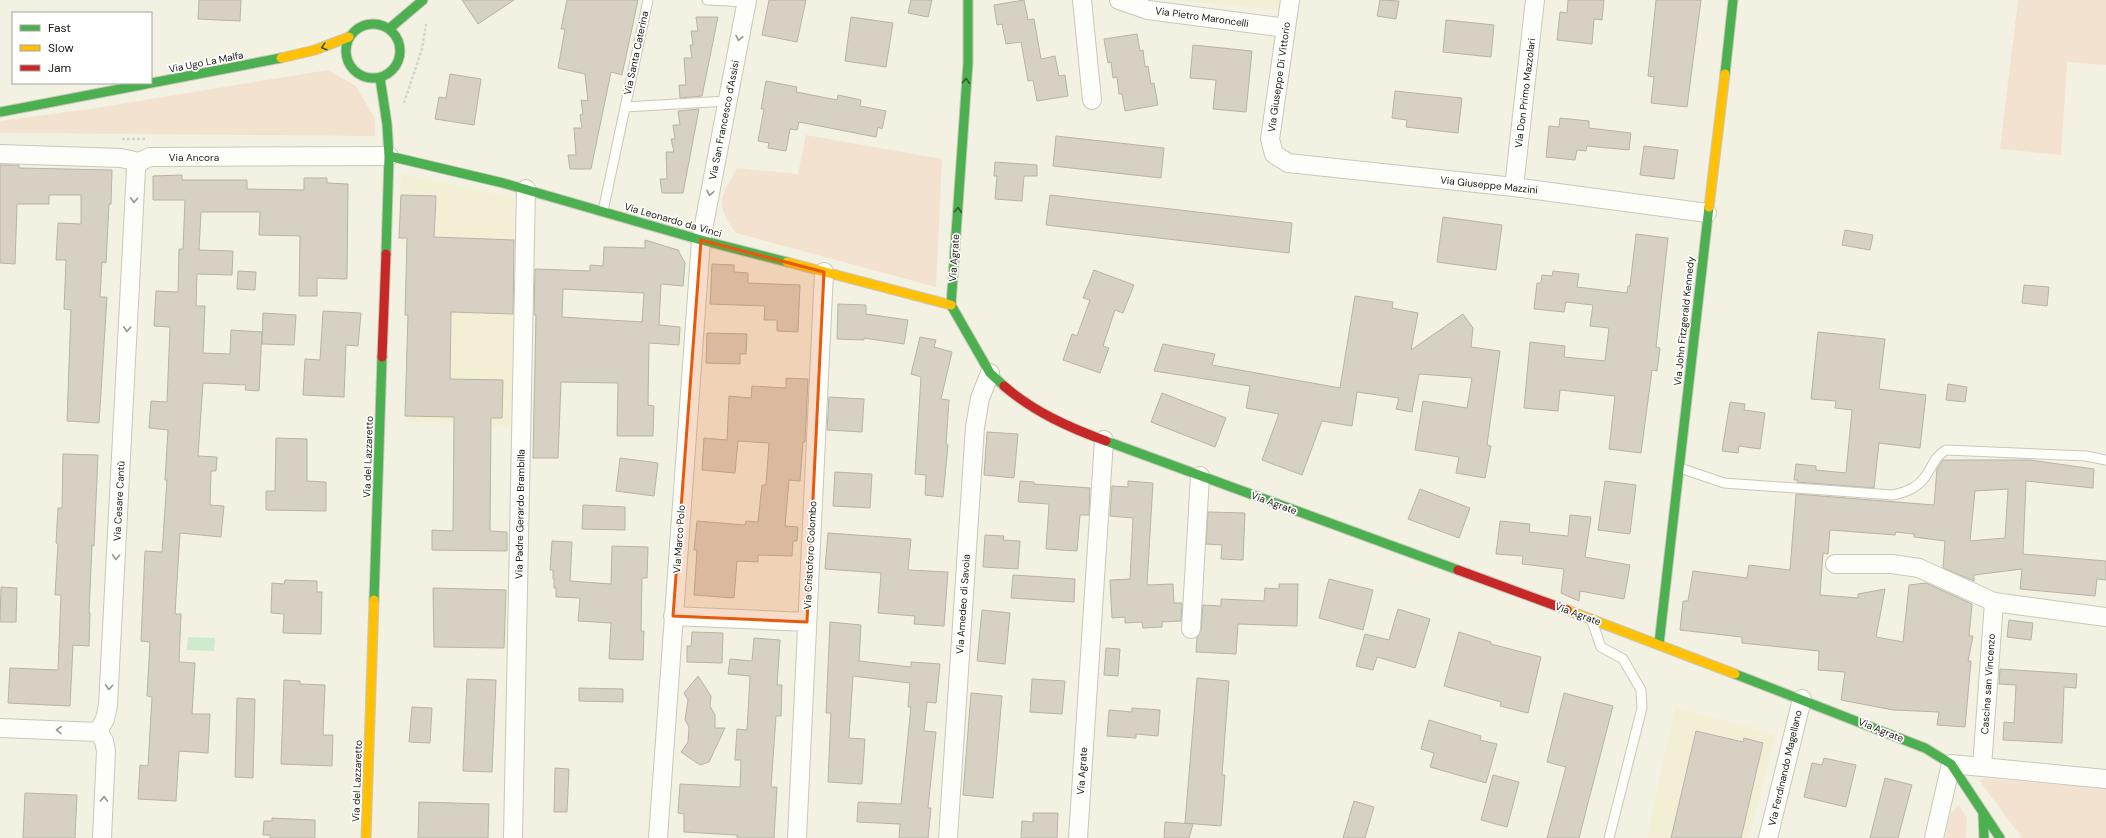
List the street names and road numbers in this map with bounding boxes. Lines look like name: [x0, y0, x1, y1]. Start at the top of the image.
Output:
street label: Via Pietro Maroncelli: [1154, 4, 1250, 30]
street label: Via Santa Caterina: [621, 10, 651, 96]
street label: Via Giuseppe Di Vittorio: [1265, 21, 1293, 133]
street label: Via Don Primo Mazzolari: [1512, 37, 1538, 149]
street label: Via Ugo La Malfa: [168, 48, 244, 76]
street label: Via San Francesco d'Assisi: [706, 59, 742, 181]
street label: Via Ancora: [169, 151, 219, 164]
street label: Via Giuseppe Mazzini: [1440, 173, 1538, 197]
street label: Via Leonardo da Vinci: [623, 200, 723, 240]
street label: Via Agrate: [946, 233, 962, 282]
street label: Via John Fitzgerald Kennedy: [1671, 255, 1697, 386]
street label: Via del Lazzaretto: [360, 416, 376, 498]
street label: Via Padre Gerardo Brambilla: [512, 449, 528, 579]
street label: Via Cesare Cantù: [110, 460, 128, 541]
street label: Via Agrate: [1249, 489, 1299, 517]
street label: Via Cristoforo Colombo: [801, 500, 819, 610]
street label: Via Marco Polo: [670, 504, 688, 574]
street label: Via Amedeo di Savoia: [953, 554, 973, 654]
street label: Via Agrate: [1553, 600, 1603, 628]
street label: Cascina san Vincenzo: [1978, 633, 1998, 735]
street label: Via Ferdinando Magellano: [1765, 709, 1805, 827]
street label: Via Agrate: [1856, 715, 1906, 745]
street label: Via del Lazzaretto: [349, 740, 365, 822]
street label: Via Agrate: [1074, 746, 1090, 795]

